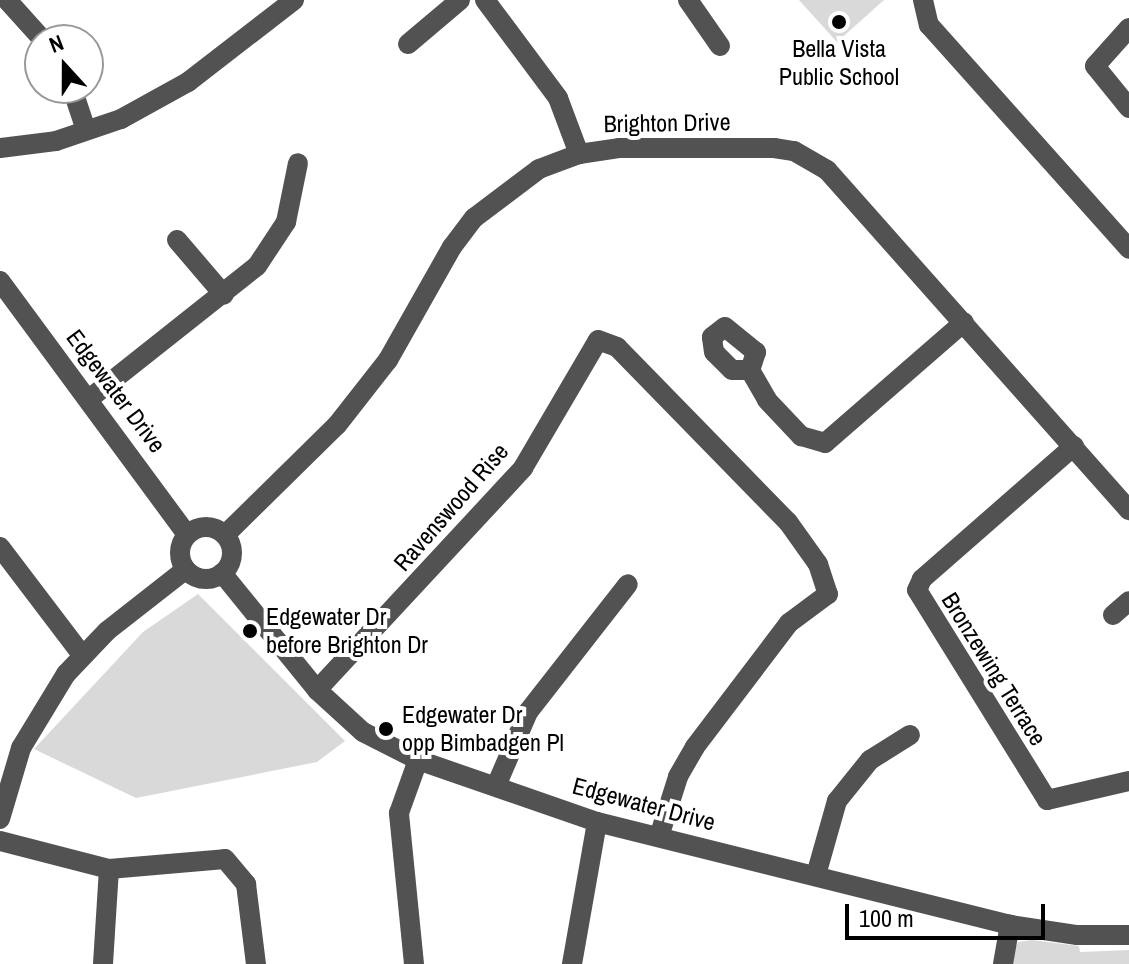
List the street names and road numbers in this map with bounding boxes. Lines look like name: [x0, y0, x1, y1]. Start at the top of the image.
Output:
street label: Brighton Drive: [603, 107, 731, 139]
street label: Edgewater Drive: [60, 324, 172, 458]
street label: Ravenswood Rise: [388, 437, 514, 577]
street label: Bronzewing Terrace: [935, 587, 1053, 751]
street label: Edgewater Drive: [569, 771, 719, 837]

